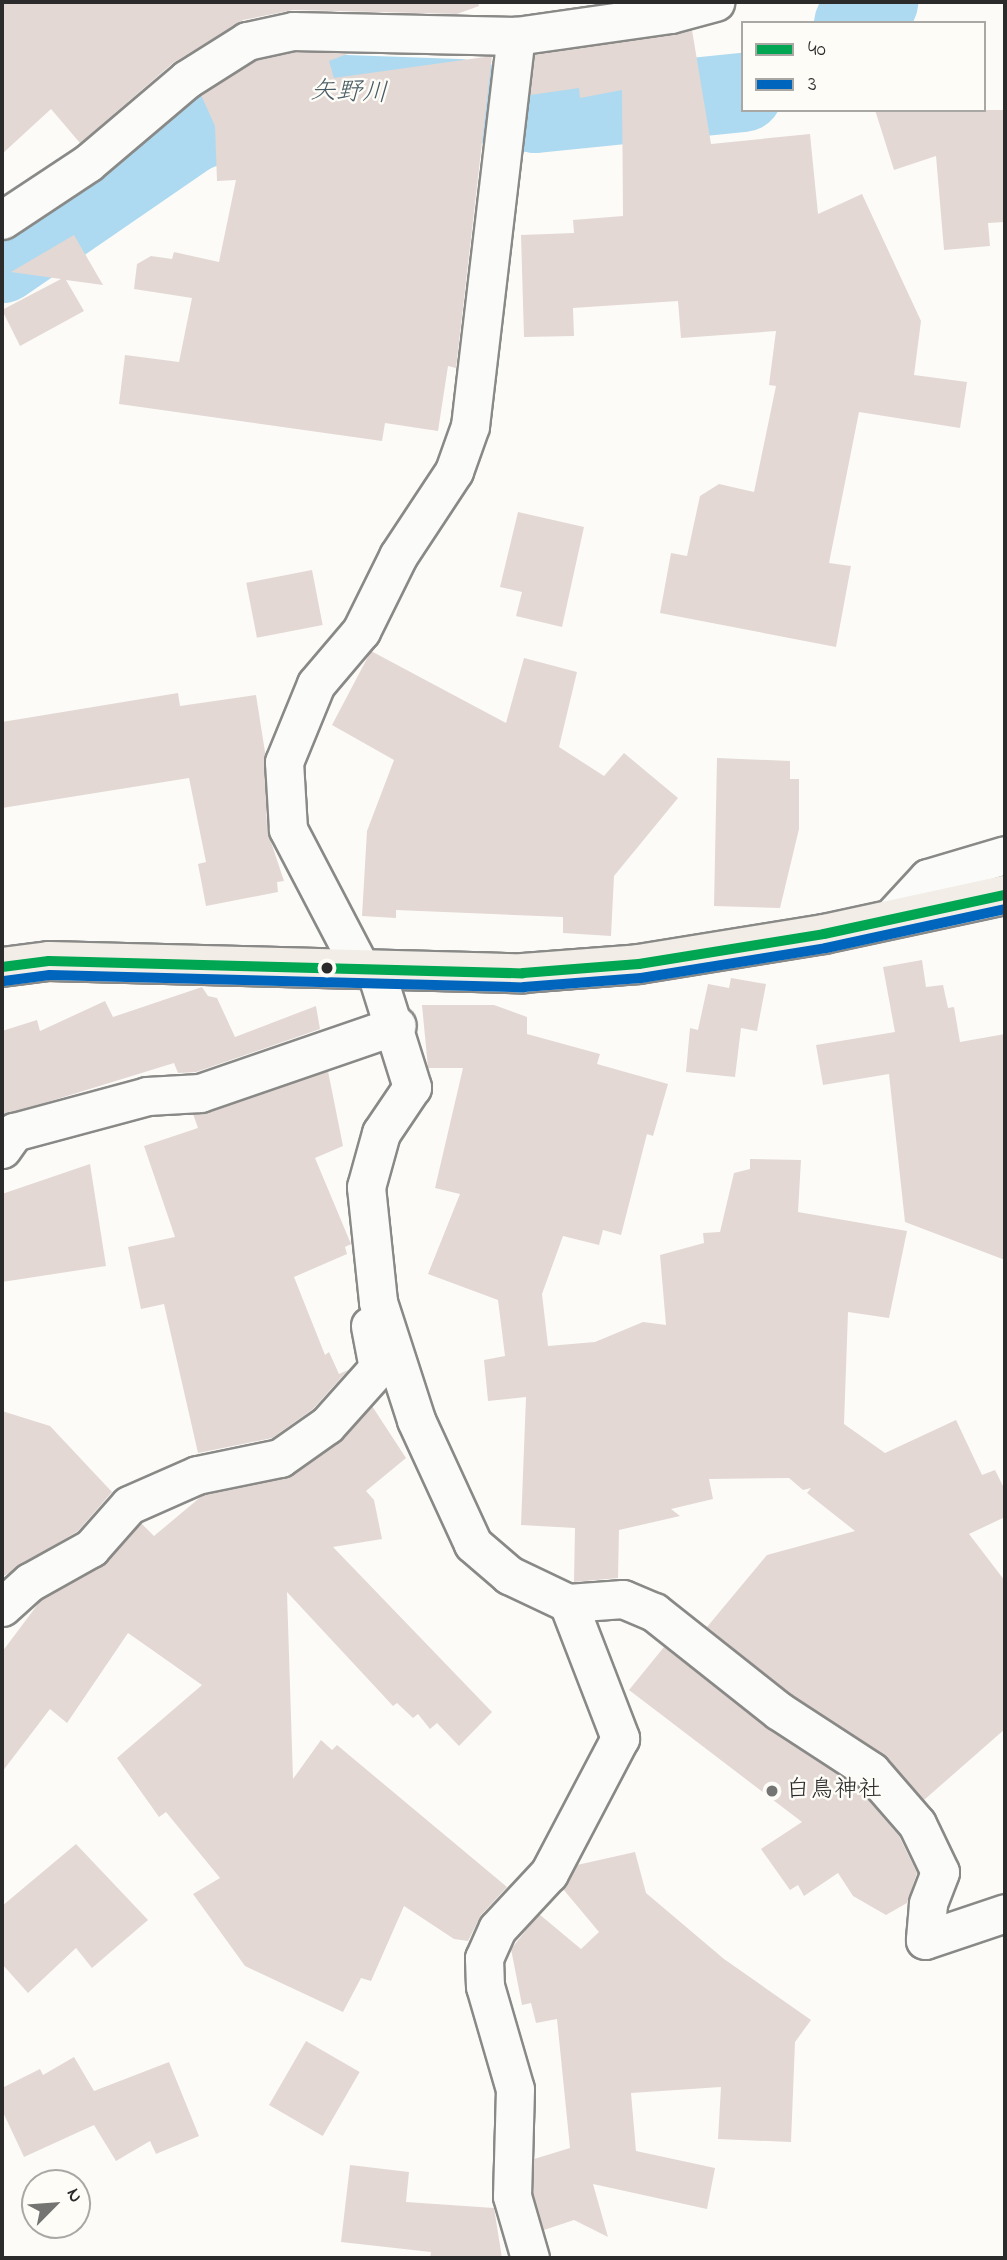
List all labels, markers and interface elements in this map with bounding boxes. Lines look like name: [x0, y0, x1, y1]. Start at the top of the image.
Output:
legend: [741, 21, 986, 112]
text: 40: [808, 35, 826, 65]
text: 3: [808, 70, 817, 100]
water label: 矢野川: [309, 77, 389, 111]
unlabelled marker: [320, 961, 334, 975]
place label: 白鳥神社: [786, 1777, 882, 1805]
marker: 白鳥神社: [764, 1783, 780, 1799]
north arrow: [21, 2169, 91, 2239]
text: N: [59, 2184, 89, 2207]

